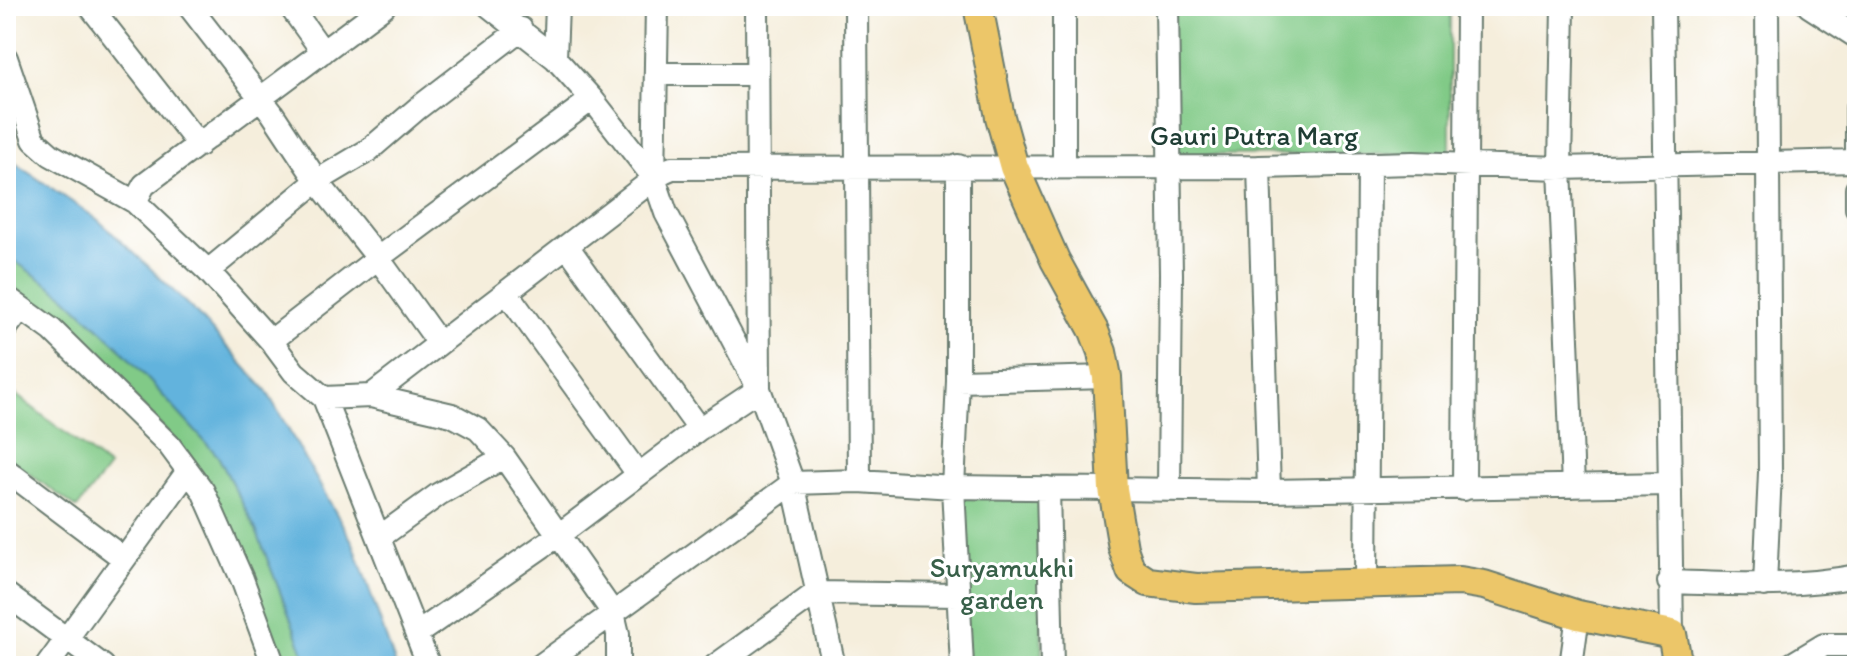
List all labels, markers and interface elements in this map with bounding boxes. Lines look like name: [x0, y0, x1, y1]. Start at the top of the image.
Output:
street label: Gauri Putra Marg: [1150, 118, 1359, 152]
park label: Suryamukhi garden: [930, 550, 1074, 616]

